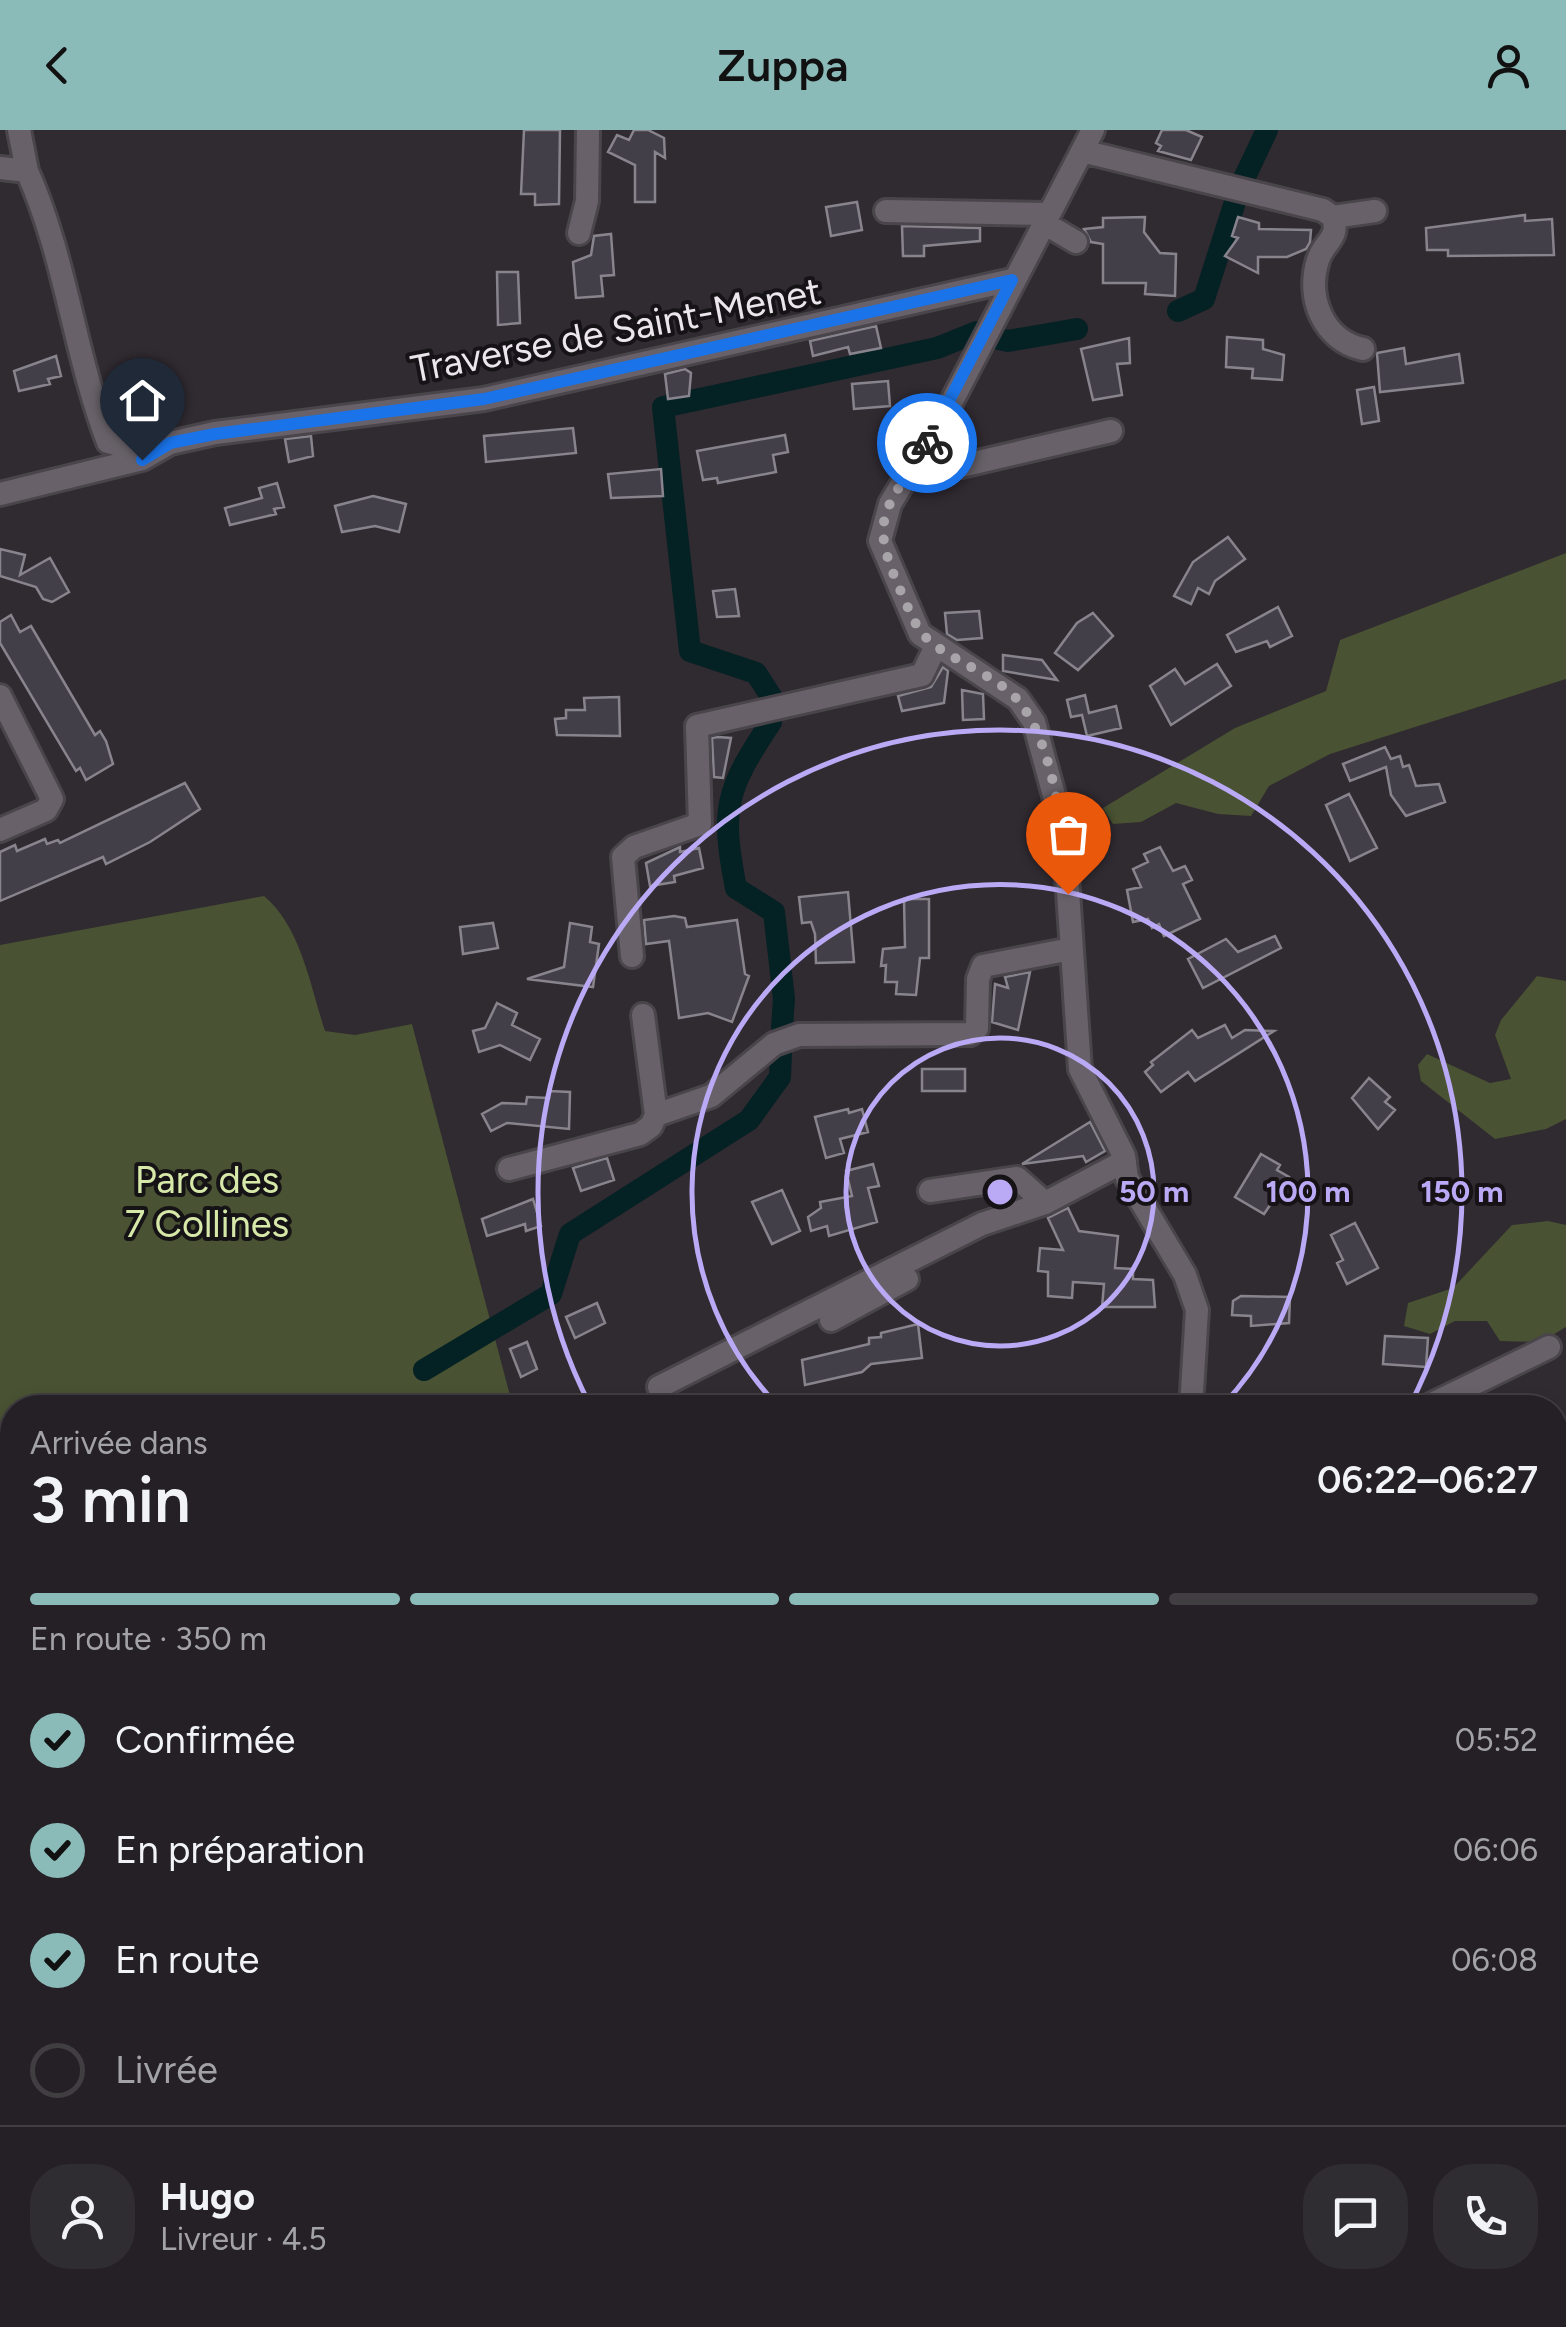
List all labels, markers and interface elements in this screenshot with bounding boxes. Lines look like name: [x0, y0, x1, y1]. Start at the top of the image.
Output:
icon: back: [30, 38, 85, 93]
text: Zuppa: [717, 38, 849, 92]
icon: person: [1481, 38, 1536, 93]
street label: Traverse de Saint-Menet: [407, 268, 825, 392]
pin: [100, 358, 185, 461]
icon: home: [115, 373, 170, 428]
courier: [877, 393, 977, 493]
icon: bike: [900, 416, 955, 471]
pin: [1026, 792, 1111, 895]
icon: bag: [1041, 807, 1096, 862]
park label: Parc des 7 Collines: [125, 1157, 289, 1247]
text: 50 m: [1119, 1173, 1189, 1210]
text: 100 m: [1266, 1173, 1350, 1210]
text: 150 m: [1421, 1173, 1503, 1210]
centre of rings: [982, 1174, 1018, 1210]
text: Arrivée dans: [30, 1424, 208, 1462]
text: 06:22–06:27: [1317, 1457, 1538, 1503]
text: 3 min: [30, 1460, 191, 1538]
text: En route · 350 m: [30, 1620, 267, 1658]
icon: check: [30, 1713, 85, 1768]
text: Confirmée: [115, 1717, 295, 1763]
text: 05:52: [1455, 1721, 1538, 1759]
icon: check: [30, 1823, 85, 1878]
text: En préparation: [115, 1827, 365, 1873]
text: 06:06: [1453, 1831, 1538, 1869]
icon: check: [30, 1933, 85, 1988]
text: En route: [115, 1937, 259, 1983]
text: 06:08: [1451, 1941, 1538, 1979]
text: Livrée: [115, 2047, 218, 2093]
button: person: [30, 2164, 135, 2269]
button: chat: [1303, 2164, 1408, 2269]
button: phone: [1433, 2164, 1538, 2269]
text: Hugo: [160, 2174, 255, 2220]
text: Livreur · 4.5: [160, 2220, 327, 2258]

